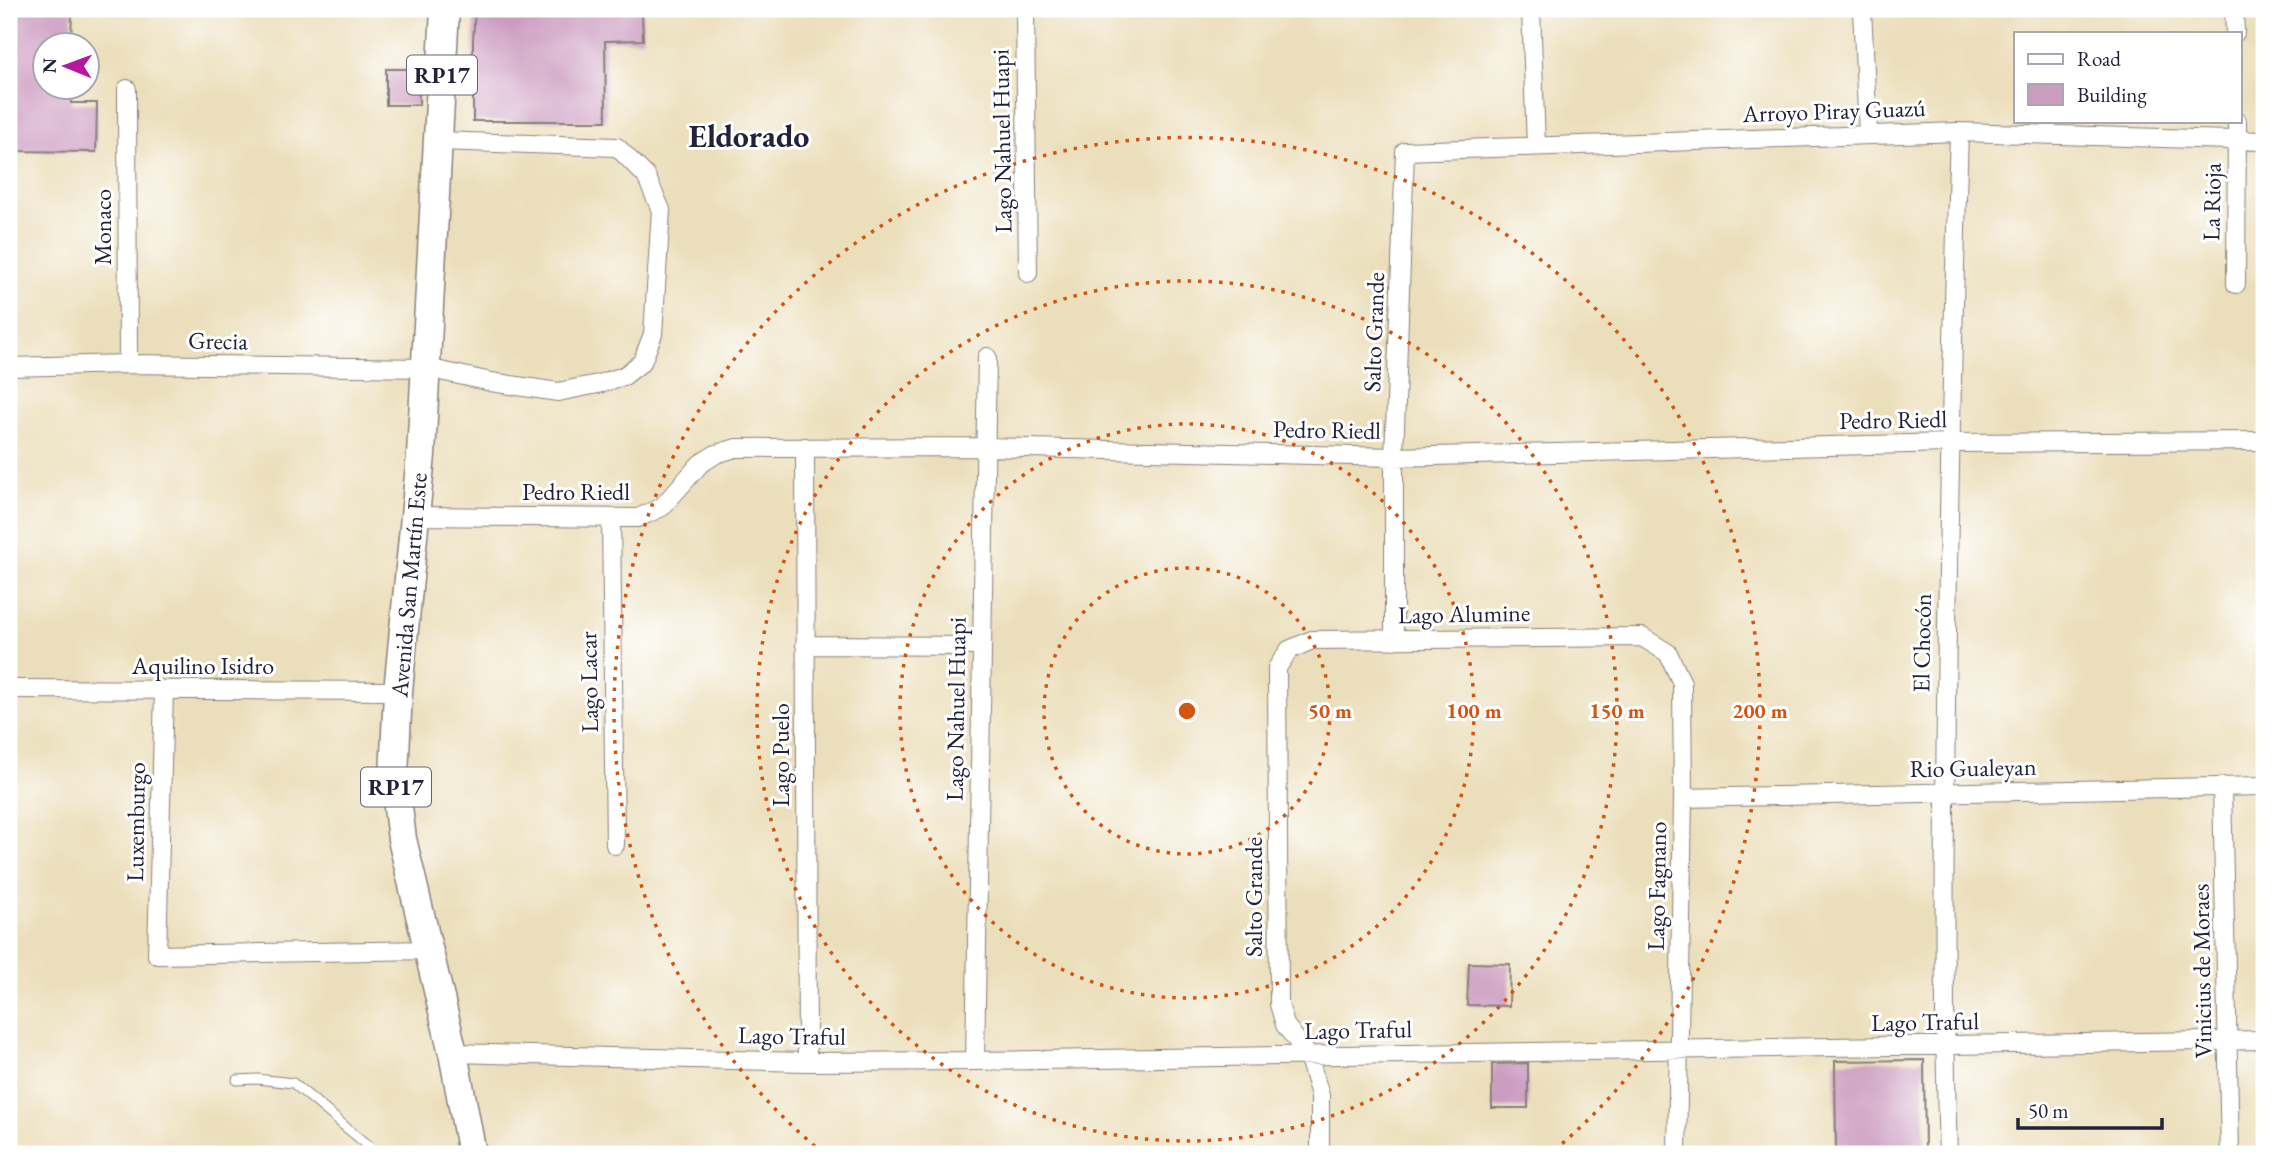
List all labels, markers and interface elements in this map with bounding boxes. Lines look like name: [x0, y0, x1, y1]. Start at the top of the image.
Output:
north arrow: [32, 32, 102, 102]
legend: [2014, 32, 2242, 122]
text: Road: [2077, 45, 2121, 72]
street label: Lago Nahuel Huapi: [984, 49, 1019, 233]
road number: RP17: [407, 55, 477, 94]
text: N: [37, 57, 62, 74]
text: Building: [2077, 81, 2147, 108]
street label: Arroyo Piray Guazú: [1741, 92, 1926, 129]
district label: Eldorado: [689, 115, 809, 157]
street label: La Rioja: [2195, 162, 2228, 241]
street label: Monaco: [87, 189, 118, 265]
street label: Salto Grande: [1356, 271, 1391, 392]
street label: Grecia: [188, 324, 249, 357]
street label: Pedro Riedl: [1839, 403, 1948, 436]
street label: Pedro Riedl: [1273, 413, 1382, 446]
street label: Avenida San Martín Este: [383, 471, 434, 700]
street label: Pedro Riedl: [522, 476, 630, 507]
street label: El Chocón: [1905, 593, 1938, 693]
street label: Lago Alumine: [1398, 597, 1530, 630]
street label: Lago Nahuel Huapi: [938, 617, 973, 801]
street label: Lago Lacar: [572, 631, 605, 733]
street label: Aquilino Isidro: [131, 650, 274, 681]
text: 50 m: [1308, 697, 1352, 724]
text: 100 m: [1446, 697, 1502, 724]
text: 150 m: [1589, 697, 1645, 724]
text: 200 m: [1732, 697, 1788, 724]
centre of rings: [1175, 699, 1199, 723]
street label: Lago Puelo: [765, 703, 796, 807]
street label: Rio Gualeyan: [1909, 751, 2037, 784]
street label: Luxemburgo: [119, 762, 152, 882]
road number: RP17: [361, 768, 431, 806]
street label: Lago Fagnano: [1640, 821, 1673, 951]
street label: Salto Grande: [1238, 837, 1269, 957]
street label: Vinicius de Moraes: [2184, 883, 2219, 1059]
street label: Lago Traful: [1871, 1005, 1980, 1038]
street label: Lago Traful: [1304, 1013, 1413, 1046]
street label: Lago Traful: [738, 1019, 847, 1052]
scale bar: [2018, 1086, 2161, 1130]
text: 50 m: [2028, 1097, 2069, 1124]

